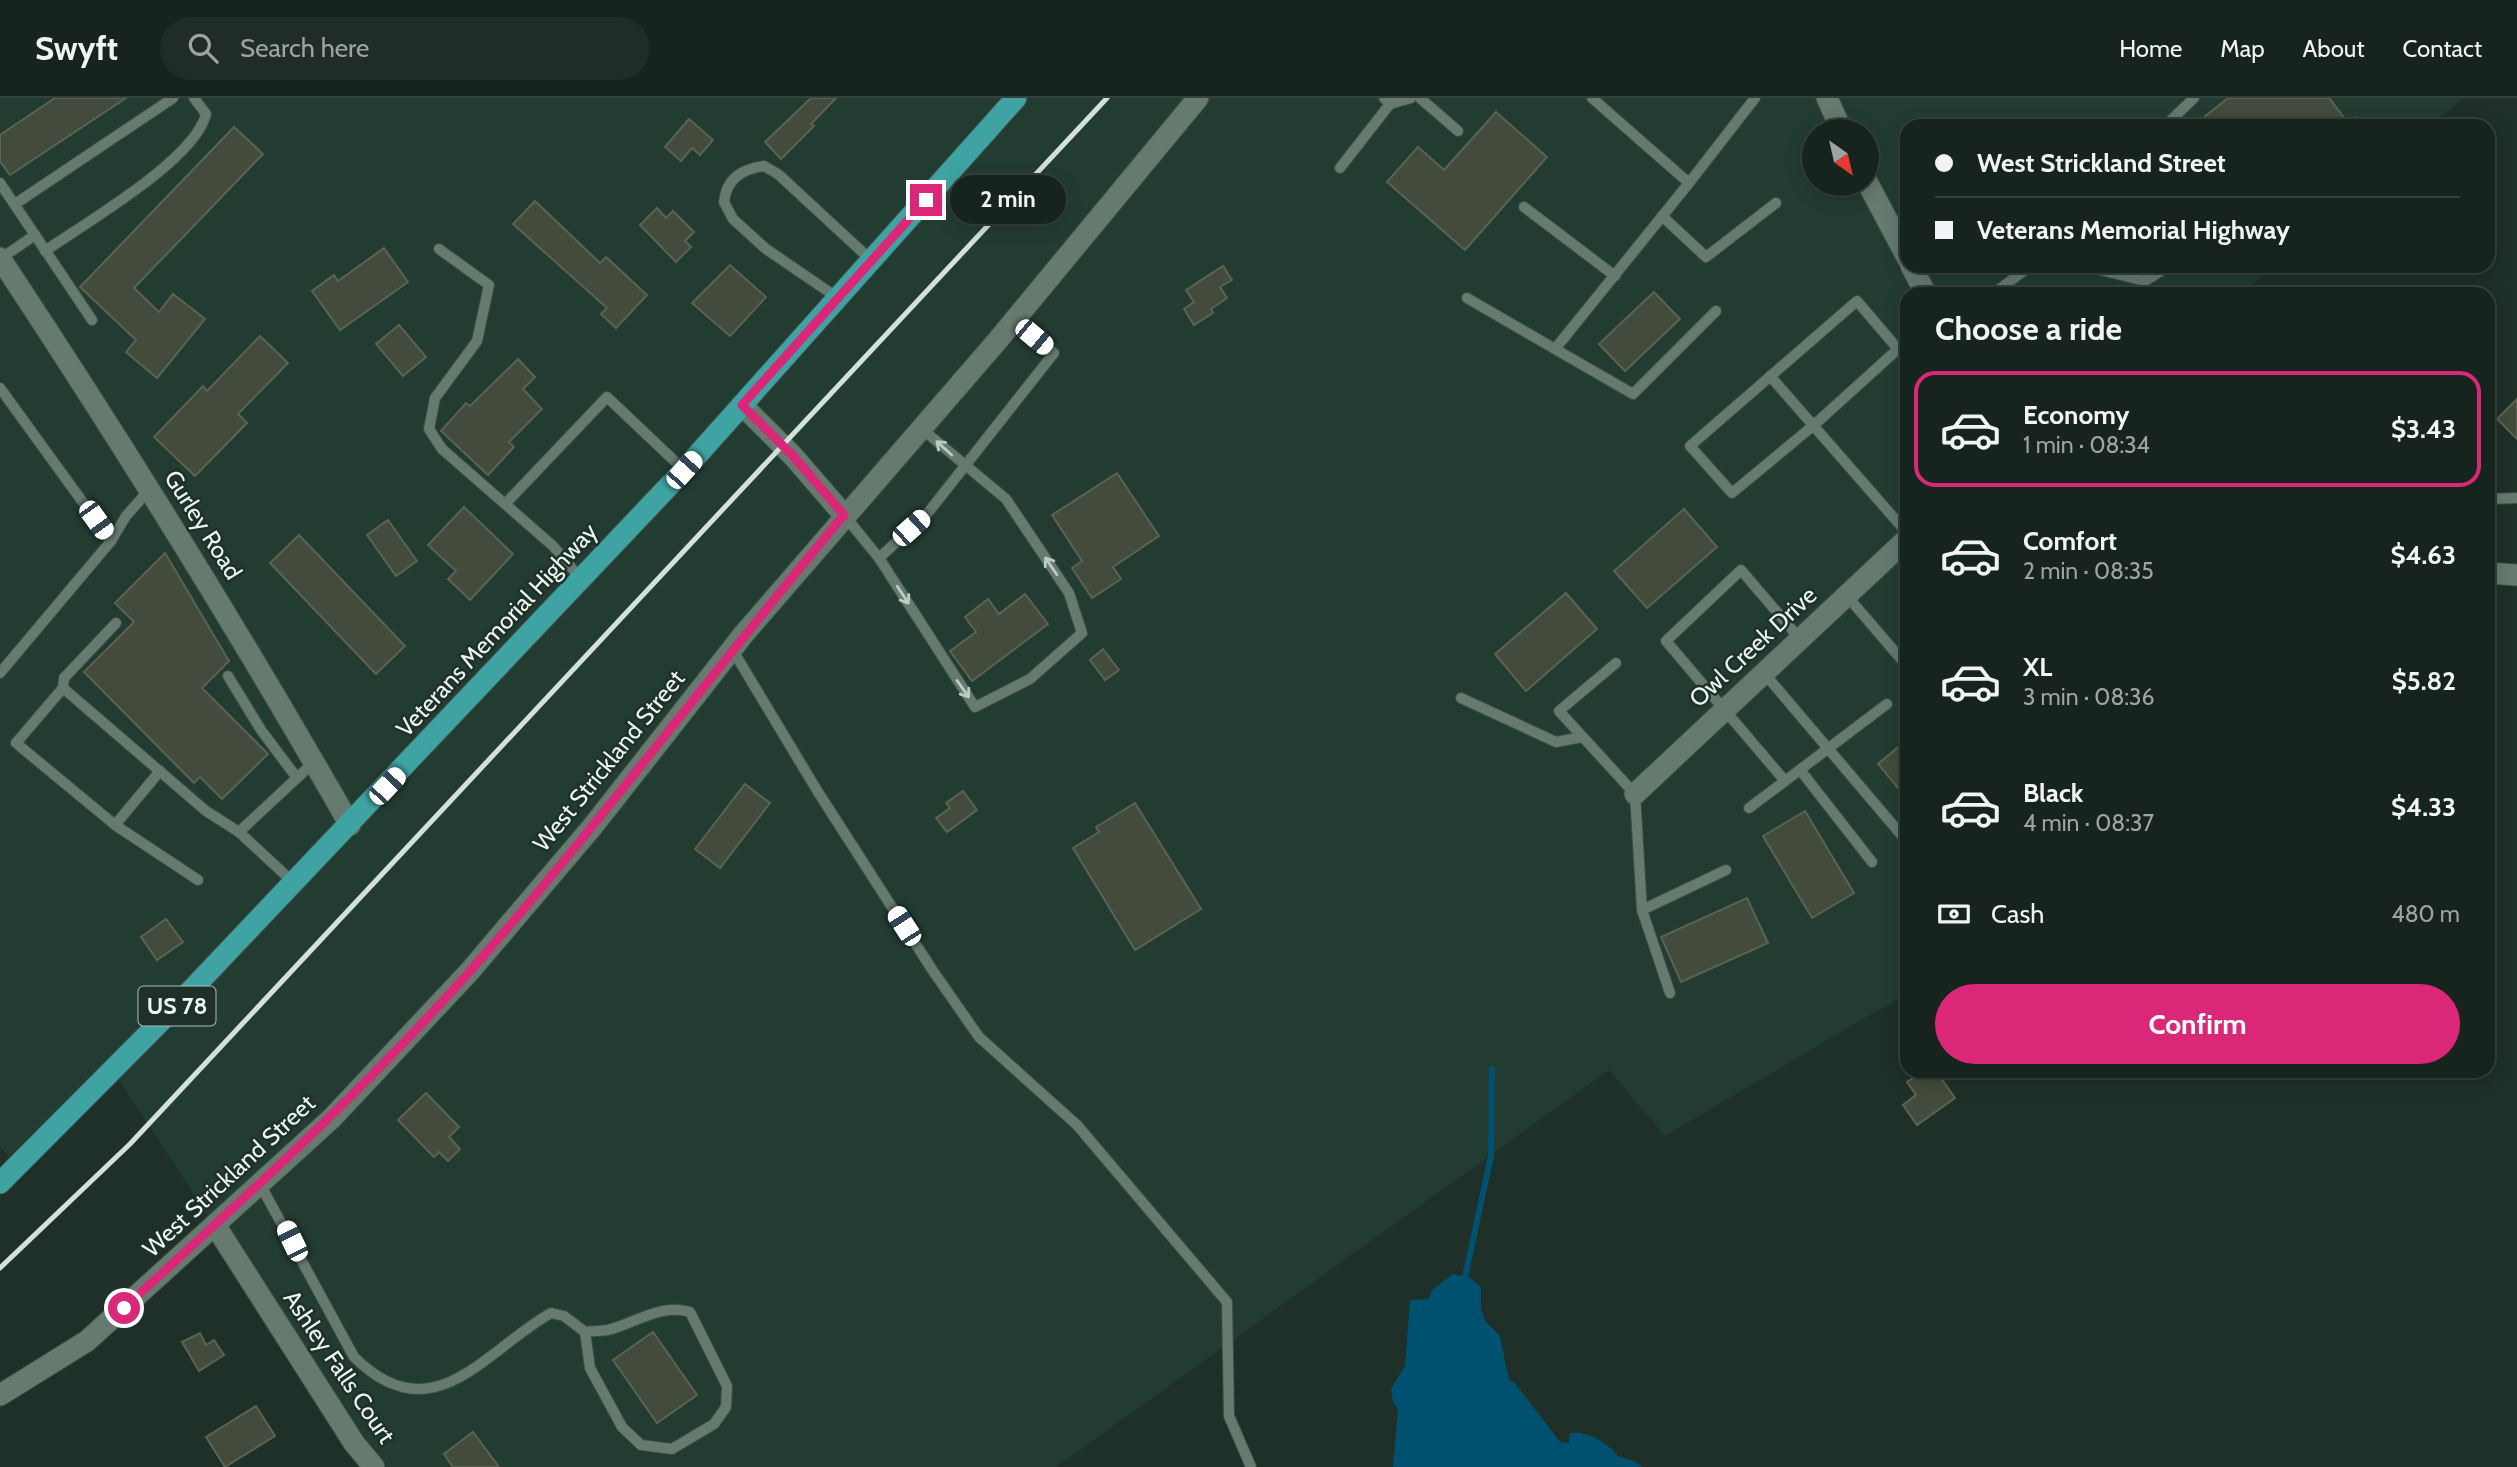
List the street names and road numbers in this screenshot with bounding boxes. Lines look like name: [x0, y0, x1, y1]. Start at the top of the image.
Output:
street label: Gurley Road: [158, 465, 248, 585]
street label: Veterans Memorial Highway: [390, 517, 603, 742]
street label: Owl Creek Drive: [1683, 580, 1822, 713]
street label: West Strickland Street: [527, 664, 691, 857]
road number: US 78: [138, 986, 216, 1026]
street label: West Strickland Street: [137, 1088, 321, 1263]
street label: Ashley Falls Court: [278, 1285, 401, 1449]

